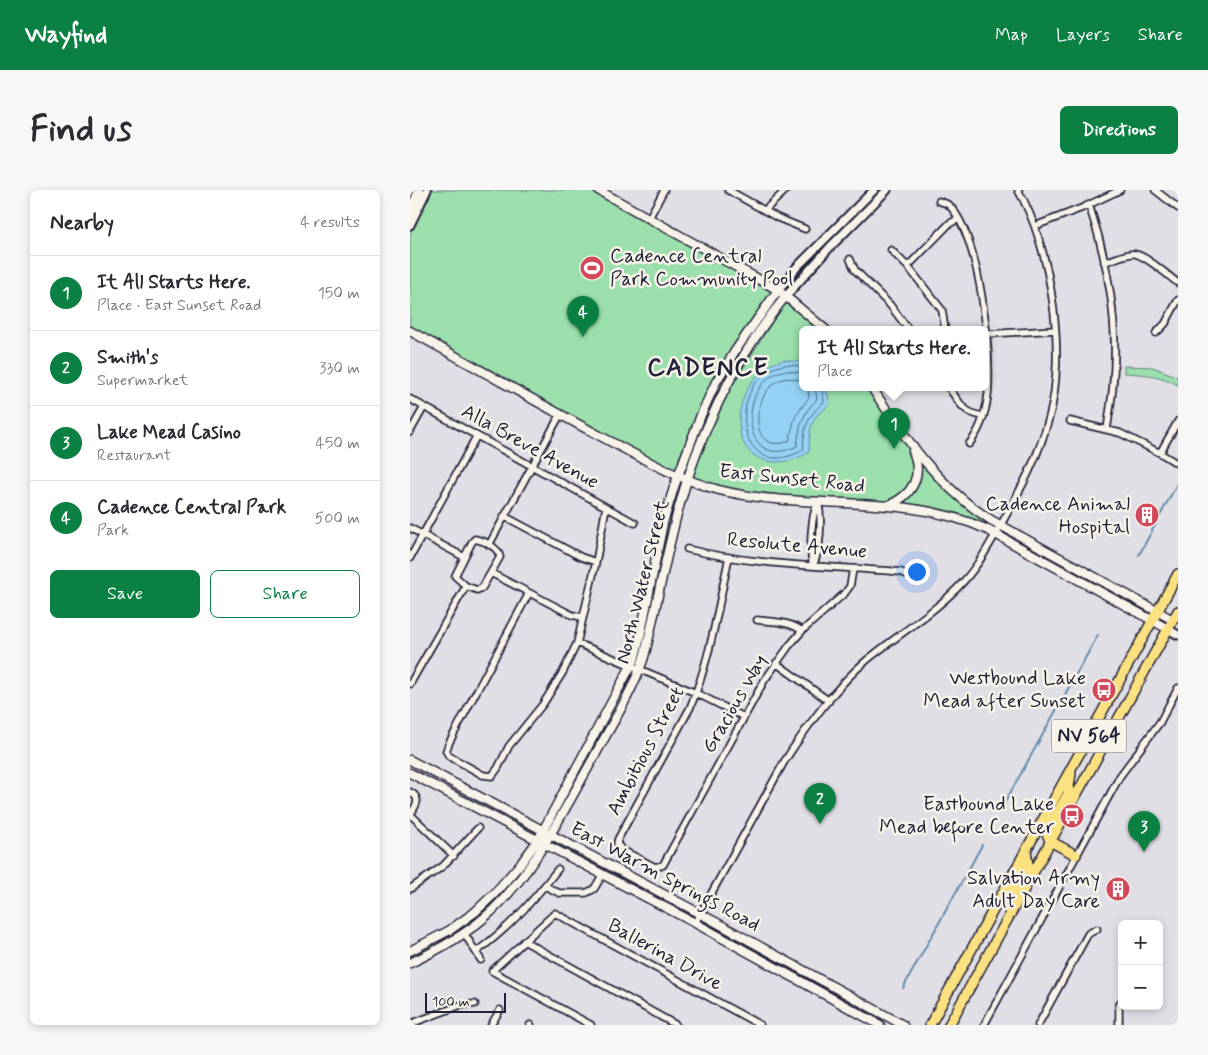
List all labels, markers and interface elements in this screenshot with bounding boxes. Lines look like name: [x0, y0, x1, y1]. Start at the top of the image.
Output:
text: Wayfind: [25, 20, 107, 51]
text: Map: [995, 23, 1028, 47]
text: Layers: [1056, 23, 1110, 47]
text: Share: [1138, 23, 1183, 47]
button: Directions: [1060, 106, 1178, 154]
text: Find us: [30, 107, 132, 153]
text: Nearby: [50, 209, 114, 237]
text: 4 results: [300, 212, 360, 233]
place label: Cadence Central Park Community Pool: [610, 243, 793, 293]
sports icon: Cadence Central Park Community Pool: [579, 255, 605, 281]
text: It All Starts Here.: [97, 270, 250, 295]
text: 1: [62, 283, 70, 304]
text: 150 m: [318, 283, 360, 304]
text: Place · East Sunset Road: [97, 295, 261, 316]
pin: 4: [567, 296, 599, 337]
popup: [799, 326, 989, 391]
text: It All Starts Here.: [817, 336, 971, 361]
text: Smith's: [97, 345, 158, 370]
district label: CADENCE: [647, 352, 769, 385]
text: 2: [62, 358, 70, 379]
text: 330 m: [319, 358, 360, 379]
text: Place: [817, 361, 852, 382]
text: Supermarket: [97, 370, 188, 391]
street label: Alla Breve Avenue: [456, 398, 604, 496]
pin: 1: [878, 408, 910, 449]
text: Lake Mead Casino: [97, 420, 241, 445]
text: 3: [62, 433, 70, 454]
text: 450 m: [315, 433, 360, 454]
text: Restaurant: [97, 445, 171, 466]
street label: East Sunset Road: [718, 458, 866, 500]
place label: Cadence Animal Hospital: [985, 491, 1130, 541]
text: Cadence Central Park: [97, 495, 286, 520]
street label: North Water Street: [610, 497, 676, 667]
building icon: Cadence Animal Hospital: [1134, 502, 1160, 528]
text: 4: [61, 508, 71, 529]
text: 500 m: [315, 508, 360, 529]
text: Park: [97, 520, 129, 541]
street label: Resolute Avenue: [726, 526, 868, 566]
your location: [904, 559, 930, 585]
button: Save: [50, 570, 200, 618]
button: Share: [210, 570, 360, 618]
street label: Gracious Way: [696, 650, 774, 758]
place label: Westbound Lake Mead after Sunset: [923, 665, 1086, 715]
bus stop icon: Westbound Lake Mead after Sunset: [1091, 677, 1117, 703]
street label: Ambitious Street: [601, 682, 691, 820]
road number: NV 564: [1052, 720, 1126, 752]
pin: 2: [804, 783, 836, 824]
place label: Eastbound Lake Mead before Center: [879, 791, 1055, 843]
bus stop icon: Eastbound Lake Mead before Center: [1059, 803, 1085, 829]
pin: 3: [1128, 811, 1160, 852]
street label: East Warm Springs Road: [565, 816, 764, 940]
place label: Salvation Army Adult Day Care: [967, 865, 1100, 915]
building icon: Salvation Army Adult Day Care: [1105, 876, 1131, 902]
street label: Ballerina Drive: [603, 912, 727, 998]
map controls: [1118, 920, 1163, 1010]
button: +: [1118, 920, 1163, 965]
button: −: [1118, 965, 1163, 1010]
scale bar: [425, 990, 506, 1013]
text: 100 m: [432, 993, 470, 1011]

